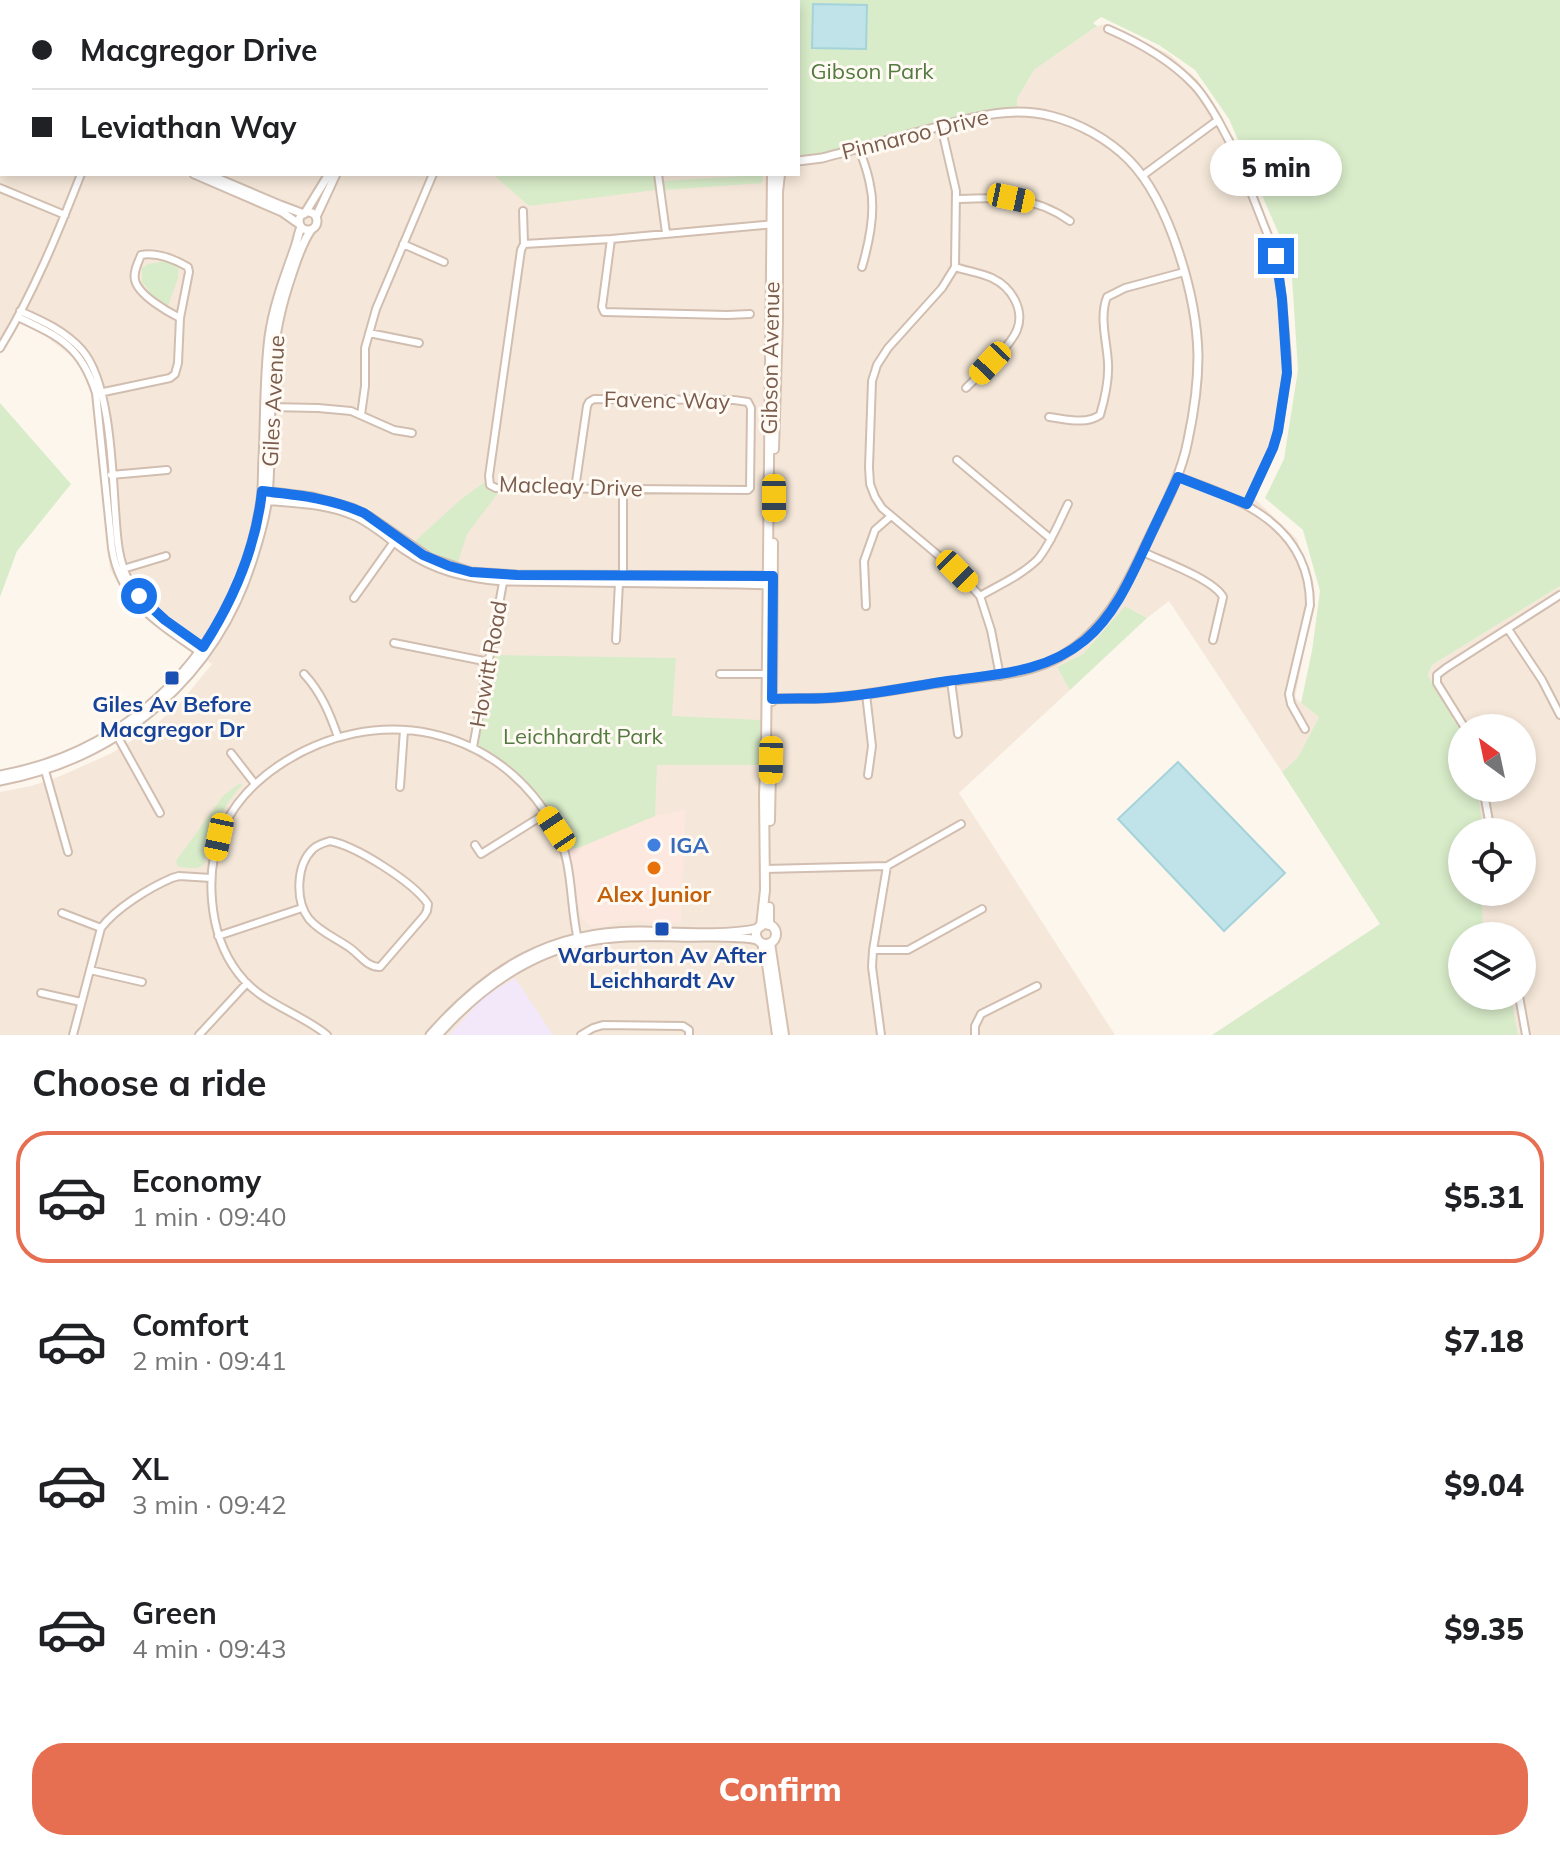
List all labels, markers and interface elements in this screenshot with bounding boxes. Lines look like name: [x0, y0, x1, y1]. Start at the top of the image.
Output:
text: Macgregor Drive: [80, 31, 318, 69]
park label: Gibson Park: [811, 57, 934, 85]
street label: Pinnaroo Drive: [839, 102, 991, 166]
text: Leviathan Way: [80, 108, 297, 146]
callout: 5 min: [1210, 140, 1342, 196]
text: 5 min: [1241, 151, 1311, 184]
car: [985, 181, 1037, 215]
route end: [1258, 238, 1294, 274]
street label: Gibson Avenue: [755, 281, 785, 435]
street label: Giles Avenue: [256, 334, 290, 468]
car: [965, 337, 1015, 389]
street label: Favenc Way: [604, 385, 731, 415]
street label: Macleay Drive: [499, 469, 643, 503]
car: [762, 474, 786, 522]
car: [932, 546, 982, 596]
route start: [121, 578, 157, 614]
street label: Howitt Road: [463, 598, 513, 730]
marker: Giles Av Before Macgregor Dr: [163, 669, 181, 687]
place label: Giles Av Before Macgregor Dr: [92, 690, 252, 743]
north arrow: [1448, 714, 1536, 802]
map controls: [1448, 714, 1536, 1010]
park label: Leichhardt Park: [503, 722, 664, 750]
car: [759, 736, 783, 784]
car: [533, 802, 579, 856]
car: [202, 811, 236, 863]
button: locate: [1448, 818, 1536, 906]
place label: IGA: [670, 831, 710, 859]
marker: IGA: [645, 836, 663, 854]
marker: Alex Junior: [645, 859, 663, 877]
place label: Alex Junior: [597, 880, 711, 908]
marker: Warburton Av After Leichhardt Av: [653, 920, 671, 938]
button: layers: [1448, 922, 1536, 1010]
place label: Warburton Av After Leichhardt Av: [558, 941, 767, 994]
text: Choose a ride: [32, 1060, 266, 1105]
icon: car: [36, 1161, 108, 1233]
text: Economy: [132, 1162, 261, 1200]
text: $5.31: [1444, 1178, 1524, 1216]
text: 1 min · 09:40: [132, 1200, 287, 1233]
icon: car: [36, 1305, 108, 1377]
text: Comfort: [132, 1306, 249, 1344]
text: $7.18: [1444, 1322, 1524, 1360]
text: 2 min · 09:41: [132, 1344, 287, 1377]
icon: car: [36, 1449, 108, 1521]
text: XL: [132, 1450, 169, 1488]
text: $9.04: [1444, 1466, 1524, 1504]
text: 3 min · 09:42: [132, 1488, 287, 1521]
icon: car: [36, 1593, 108, 1665]
text: Green: [132, 1594, 217, 1632]
text: $9.35: [1444, 1610, 1524, 1648]
text: 4 min · 09:43: [132, 1632, 287, 1665]
button: Confirm: [32, 1743, 1528, 1835]

